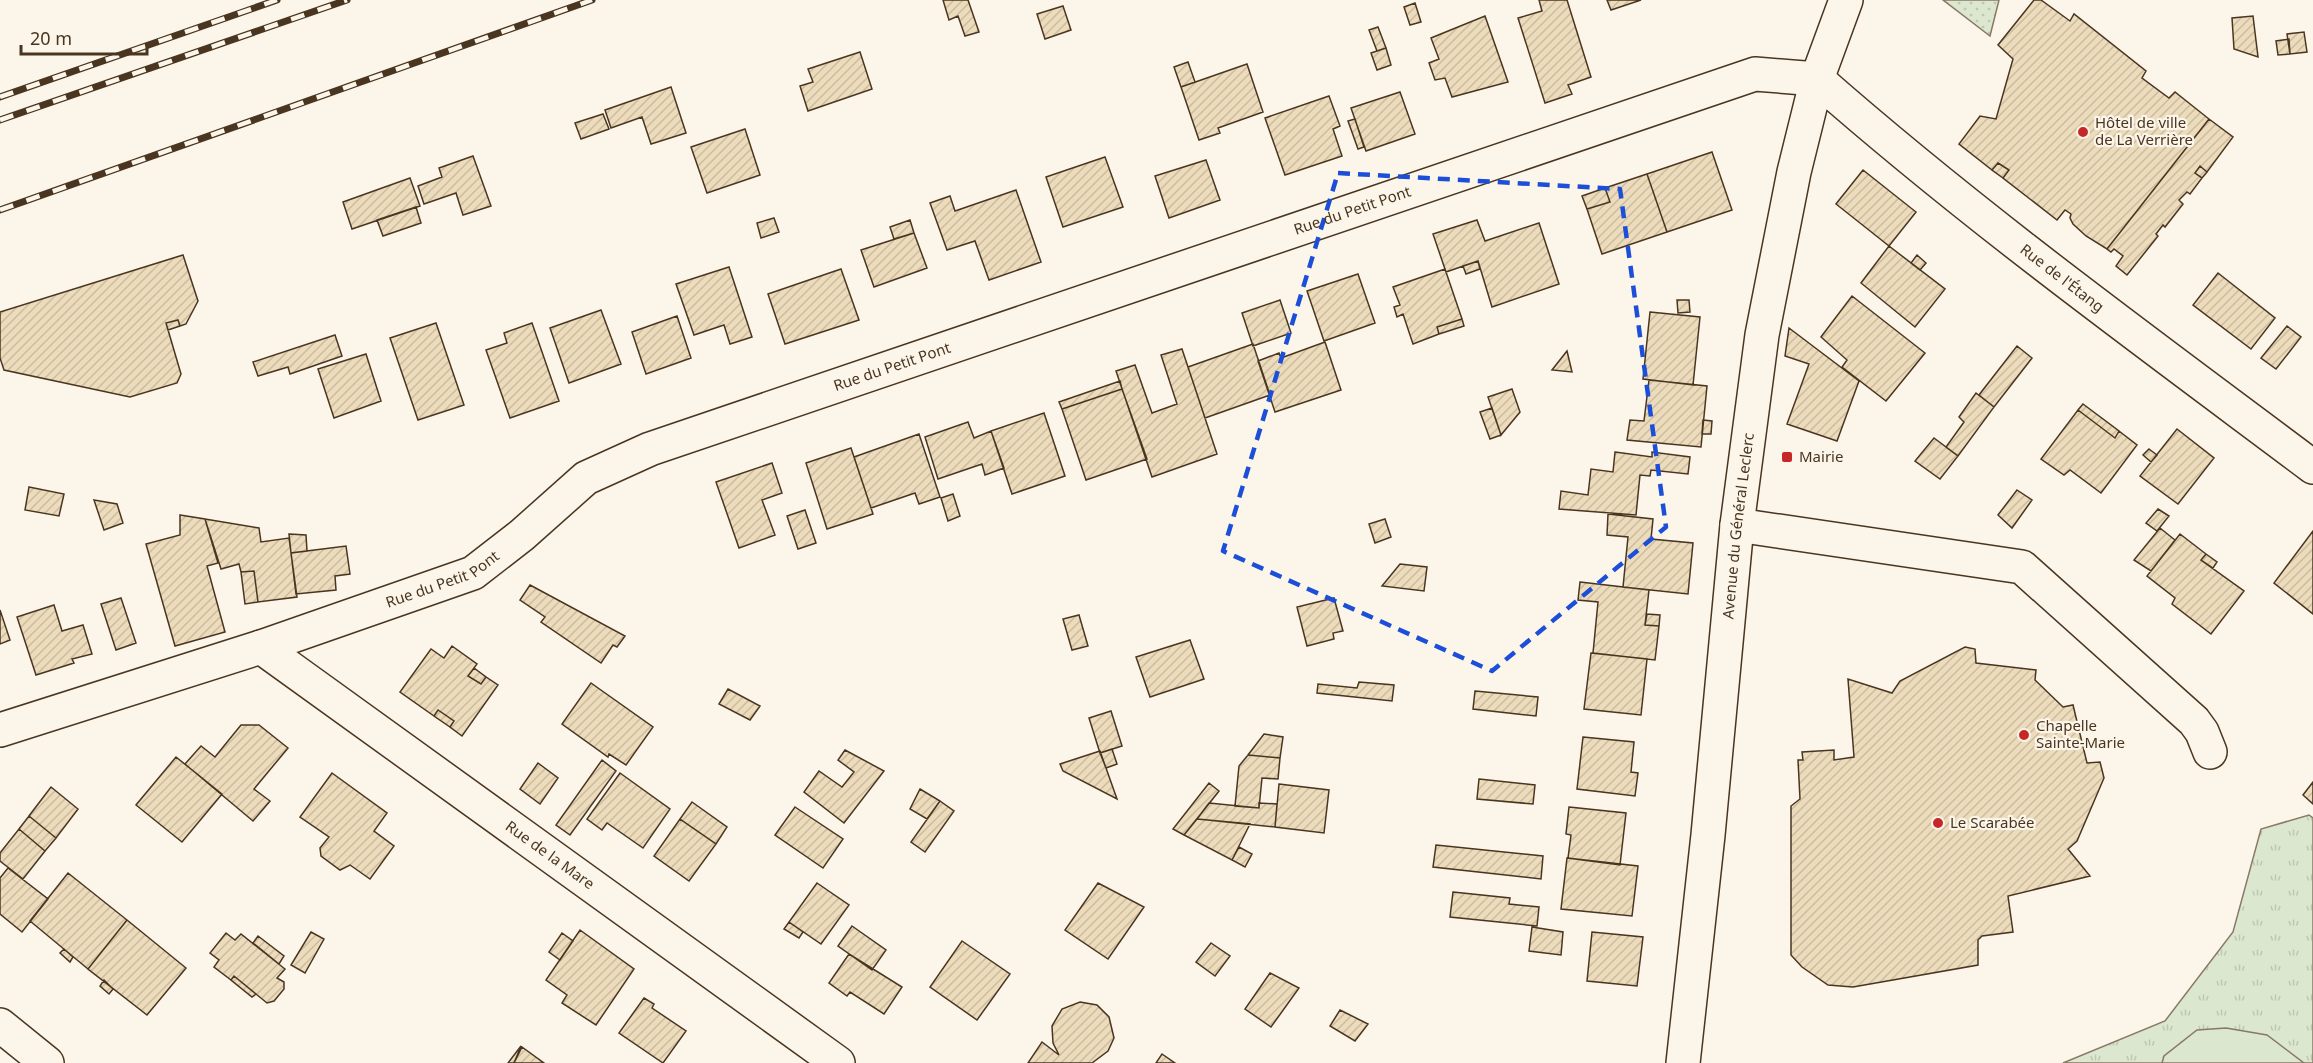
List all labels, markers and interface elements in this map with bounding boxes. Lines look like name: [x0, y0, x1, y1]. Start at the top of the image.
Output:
scale bar: [21, 18, 147, 56]
text: 20 m: [30, 26, 72, 50]
place label: Hôtel de ville de La Verrière: [2095, 112, 2193, 149]
marker: Hôtel de ville de La Verrière: [2076, 125, 2090, 139]
street label: Rue du Petit Pont: [1291, 180, 1414, 239]
street label: Rue de l'Étang: [2017, 239, 2108, 316]
street label: Rue du Petit Pont: [831, 337, 953, 395]
street label: Avenue du Général Leclerc: [1717, 431, 1758, 620]
place label: Mairie: [1799, 446, 1843, 466]
marker: Mairie: [1780, 450, 1794, 464]
street label: Rue du Petit Pont: [383, 545, 503, 612]
place label: Chapelle Sainte-Marie: [2036, 715, 2125, 752]
marker: Chapelle Sainte-Marie: [2017, 728, 2031, 742]
place label: Le Scarabée: [1950, 812, 2035, 832]
street label: Rue de la Mare: [502, 816, 599, 893]
marker: Le Scarabée: [1931, 816, 1945, 830]

